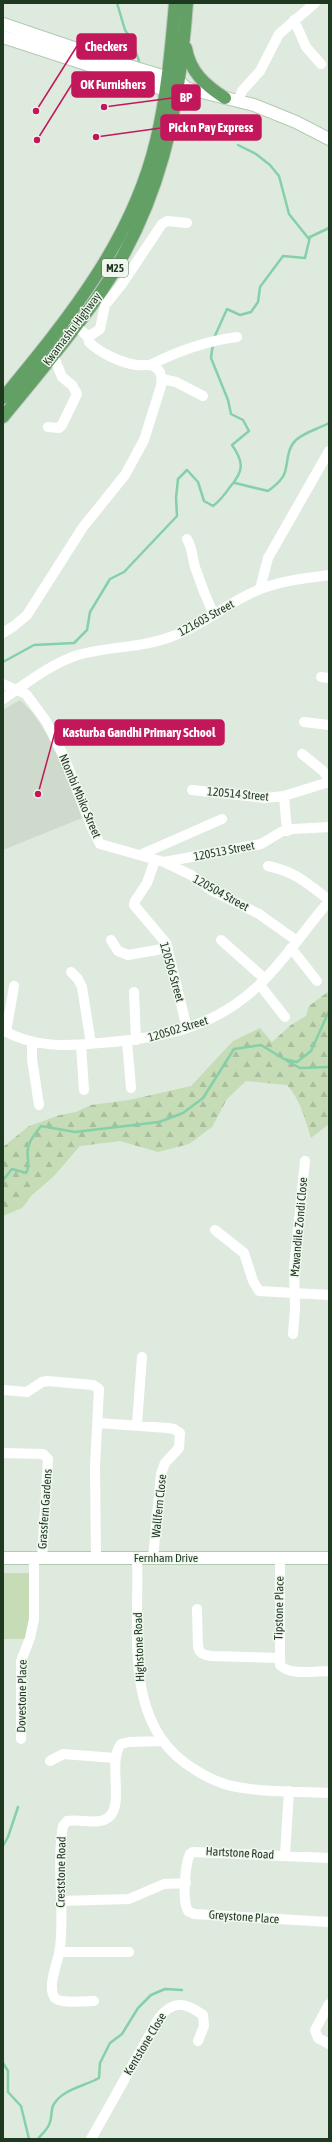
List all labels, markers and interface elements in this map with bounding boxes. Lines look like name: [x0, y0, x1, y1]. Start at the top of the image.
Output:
callout: Checkers: [77, 34, 136, 59]
text: Checkers: [85, 39, 128, 54]
callout: OK Furnishers: [72, 72, 154, 97]
text: OK Furnishers: [80, 77, 146, 92]
callout: BP: [172, 85, 200, 110]
text: BP: [180, 90, 193, 105]
callout: Pick n Pay Express: [161, 115, 261, 140]
text: Pick n Pay Express: [169, 120, 254, 135]
road number: M25: [102, 259, 128, 277]
street label: Kwamashu Highway: [40, 290, 104, 368]
street label: 121603 Street: [176, 597, 237, 639]
callout: Kasturba Gandhi Primary School: [55, 720, 224, 745]
text: Kasturba Gandhi Primary School: [63, 725, 216, 740]
street label: Ntombi Mbiko Street: [56, 752, 104, 841]
street label: 120514 Street: [207, 784, 270, 804]
street label: 120513 Street: [192, 838, 256, 864]
street label: 120504 Street: [191, 872, 252, 914]
street label: 120506 Street: [157, 940, 187, 1004]
street label: 120502 Street: [146, 1013, 210, 1045]
street label: Mzwandile Zondi Close: [288, 1177, 310, 1277]
street label: Grassfern Gardens: [35, 1469, 55, 1549]
street label: Wallfern Close: [149, 1474, 169, 1538]
street label: Fernham Drive: [134, 1551, 198, 1565]
street label: Tipstone Place: [271, 1576, 287, 1640]
street label: Highstone Road: [131, 1612, 147, 1682]
street label: Dovestone Place: [14, 1659, 30, 1733]
street label: Creststone Road: [53, 1836, 69, 1908]
street label: Hartstone Road: [205, 1844, 275, 1862]
street label: Greystone Place: [208, 1908, 280, 1926]
street label: Kentstone Close: [121, 2010, 169, 2078]

